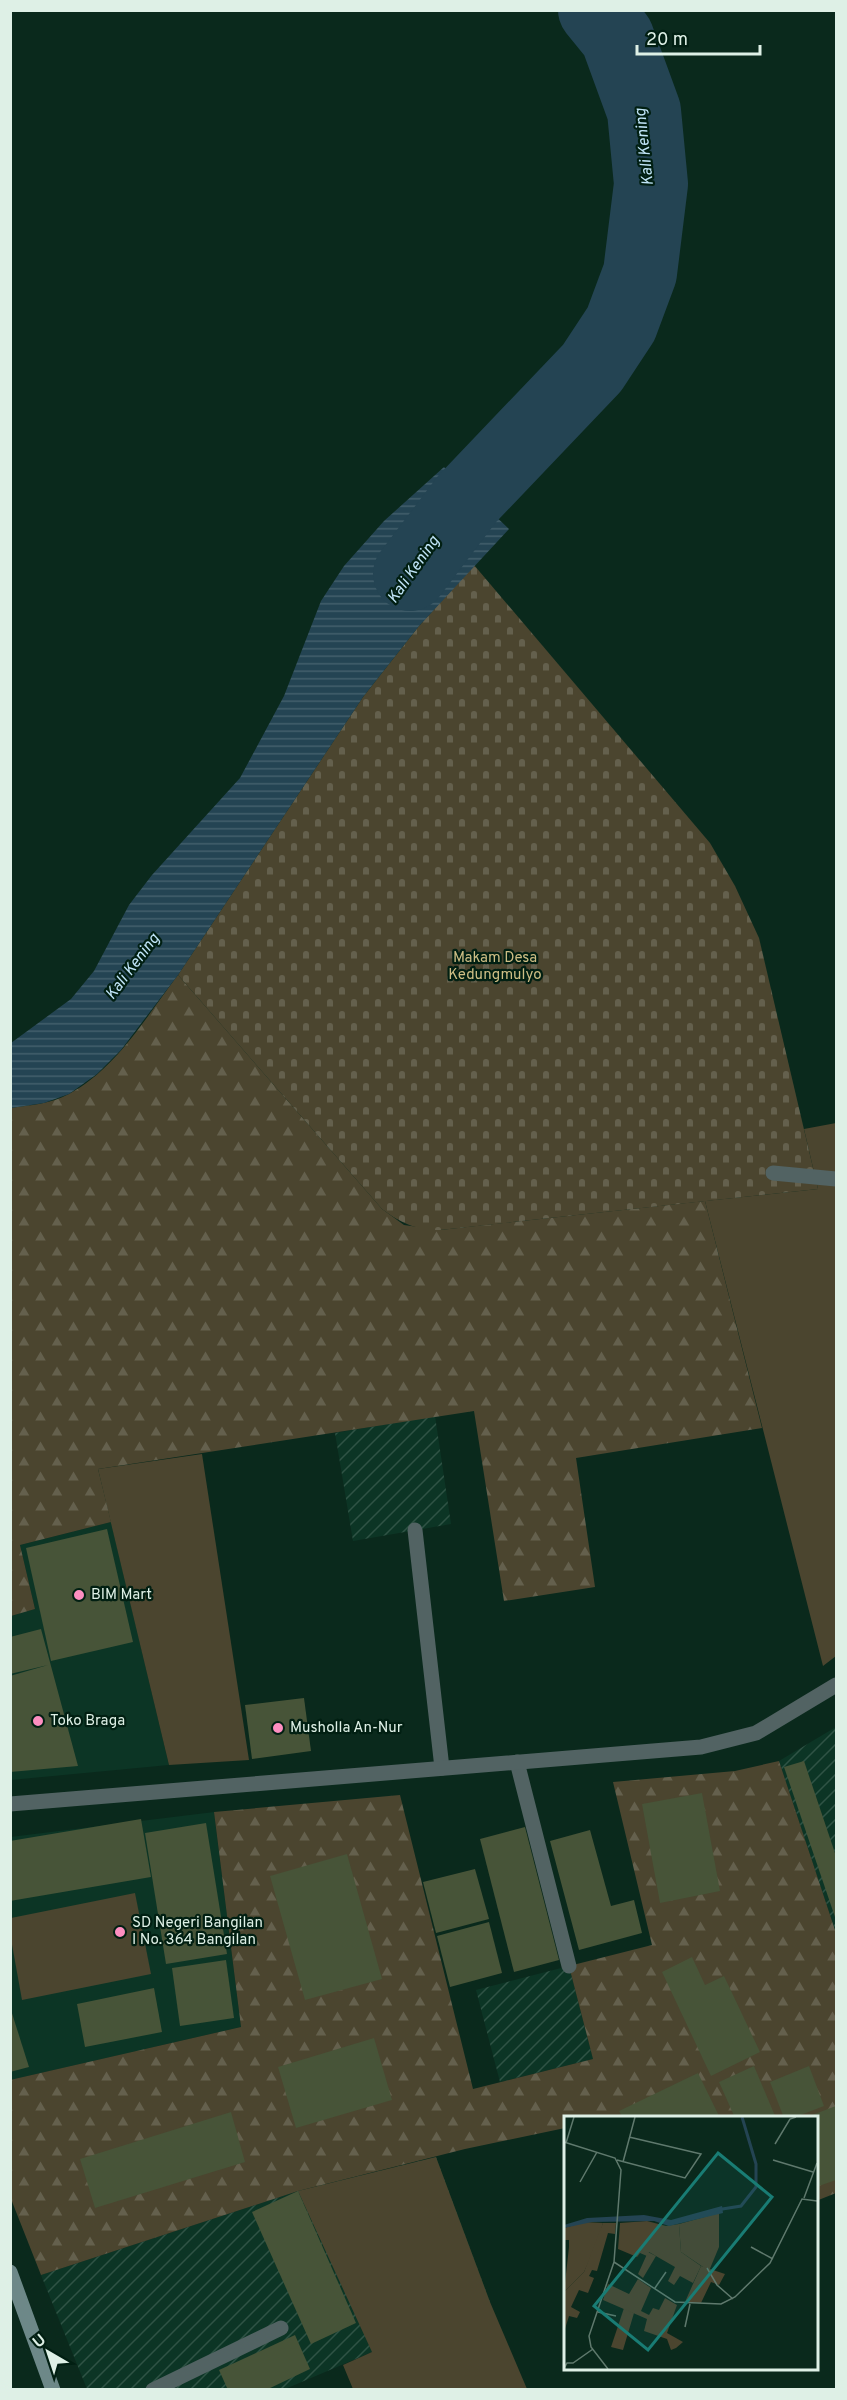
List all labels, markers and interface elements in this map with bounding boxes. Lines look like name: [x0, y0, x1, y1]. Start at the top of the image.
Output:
scale bar: [637, 18, 760, 56]
text: 20 m: [646, 29, 688, 52]
water label: Kali Kening: [631, 107, 659, 187]
water label: Kali Kening: [383, 532, 445, 608]
water label: Kali Kening: [102, 930, 165, 1004]
park label: Makam Desa Kedungmulyo: [448, 949, 542, 985]
place label: BIM Mart: [91, 1586, 152, 1605]
marker: BIM Mart: [72, 1588, 86, 1602]
place label: Toko Braga: [50, 1712, 125, 1731]
marker: Toko Braga: [31, 1714, 45, 1728]
place label: Musholla An-Nur: [290, 1719, 403, 1738]
marker: Musholla An-Nur: [271, 1721, 285, 1735]
place label: SD Negeri Bangilan I No. 364 Bangilan: [132, 1914, 263, 1950]
marker: SD Negeri Bangilan I No. 364 Bangilan: [113, 1925, 127, 1939]
inset map: [564, 2116, 817, 2370]
north arrow: [18, 2322, 78, 2382]
text: U: [29, 2331, 51, 2353]

